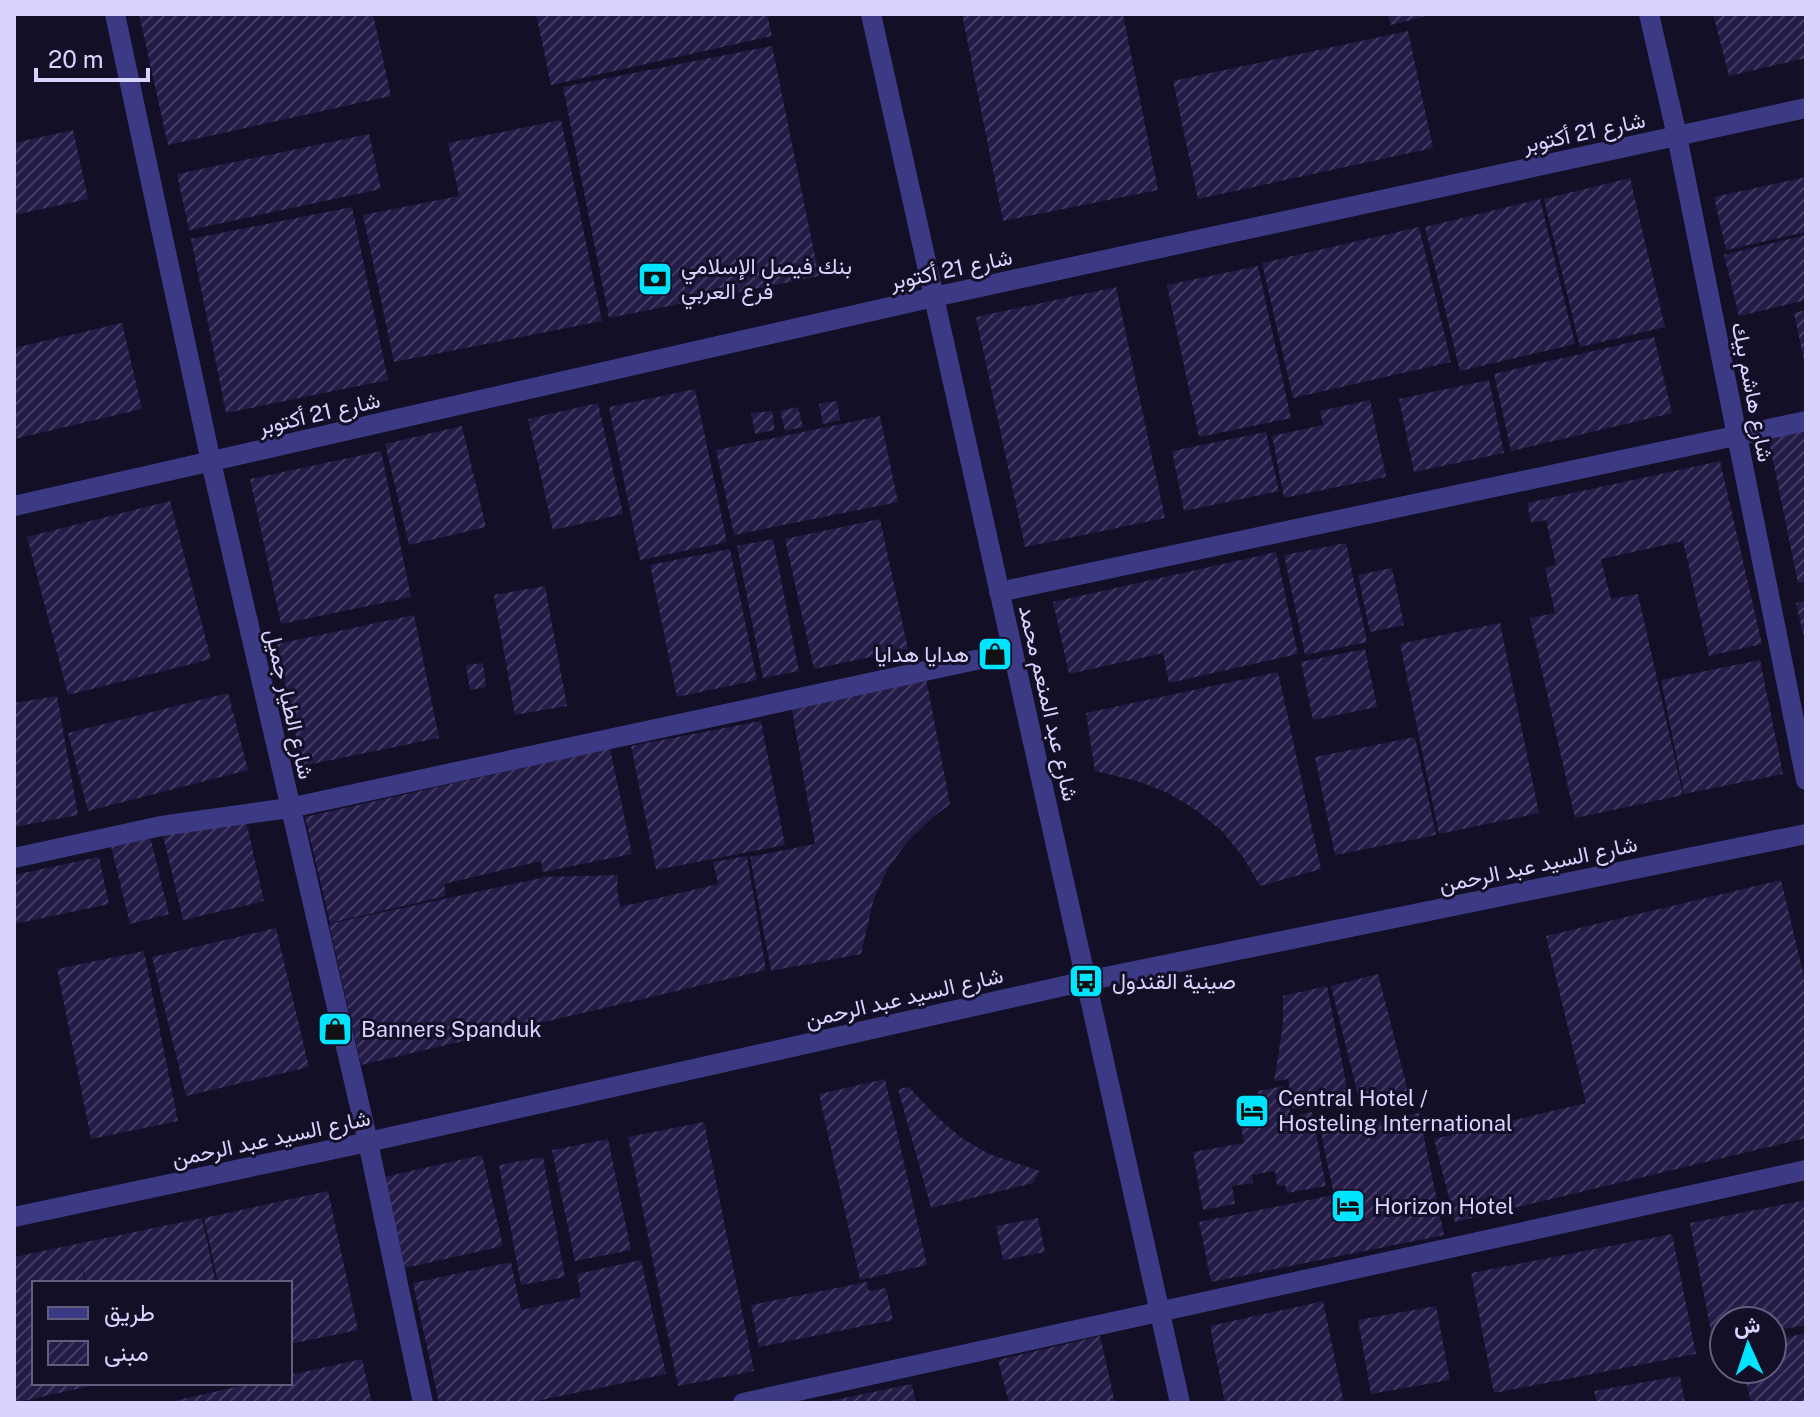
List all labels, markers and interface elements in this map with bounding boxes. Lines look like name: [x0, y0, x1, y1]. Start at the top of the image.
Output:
scale bar: [36, 32, 148, 82]
text: 20 m: [48, 45, 104, 73]
street label: شارع 21 أكتوبر: [1519, 106, 1648, 160]
street label: شارع 21 أكتوبر: [886, 243, 1015, 297]
place label: بنك فيصل الإسلامي فرع العربي: [681, 253, 852, 310]
bank icon: بنك فيصل الإسلامي فرع العربي: [636, 260, 674, 298]
street label: شارع هاشم بيك: [1725, 320, 1779, 464]
street label: شارع 21 أكتوبر: [254, 386, 383, 442]
street label: شارع عبد المنعم محمد: [1012, 603, 1084, 804]
street label: شارع الطيار جميل: [258, 626, 320, 782]
shop icon: هدايا هدايا: [976, 635, 1014, 673]
place label: هدايا هدايا: [874, 641, 969, 667]
street label: شارع السيد عبد الرحمن: [1436, 830, 1640, 900]
street label: شارع السيد عبد الرحمن: [803, 962, 1006, 1034]
bus stop icon: صينية القندول: [1067, 962, 1105, 1000]
place label: صينية القندول: [1112, 968, 1236, 995]
shop icon: Banners Spanduk: [316, 1010, 354, 1048]
place label: Banners Spanduk: [361, 1016, 542, 1042]
place label: Central Hotel / Hosteling International: [1278, 1085, 1513, 1136]
hotel icon: Central Hotel / Hosteling International: [1233, 1092, 1271, 1130]
street label: شارع السيد عبد الرحمن: [169, 1104, 373, 1174]
hotel icon: Horizon Hotel: [1329, 1187, 1367, 1225]
place label: Horizon Hotel: [1374, 1193, 1514, 1219]
legend: [32, 1281, 292, 1385]
text: طريق: [104, 1298, 155, 1328]
north arrow: [1708, 1305, 1788, 1385]
text: ش: [1733, 1311, 1761, 1340]
text: مبنى: [104, 1338, 149, 1367]

